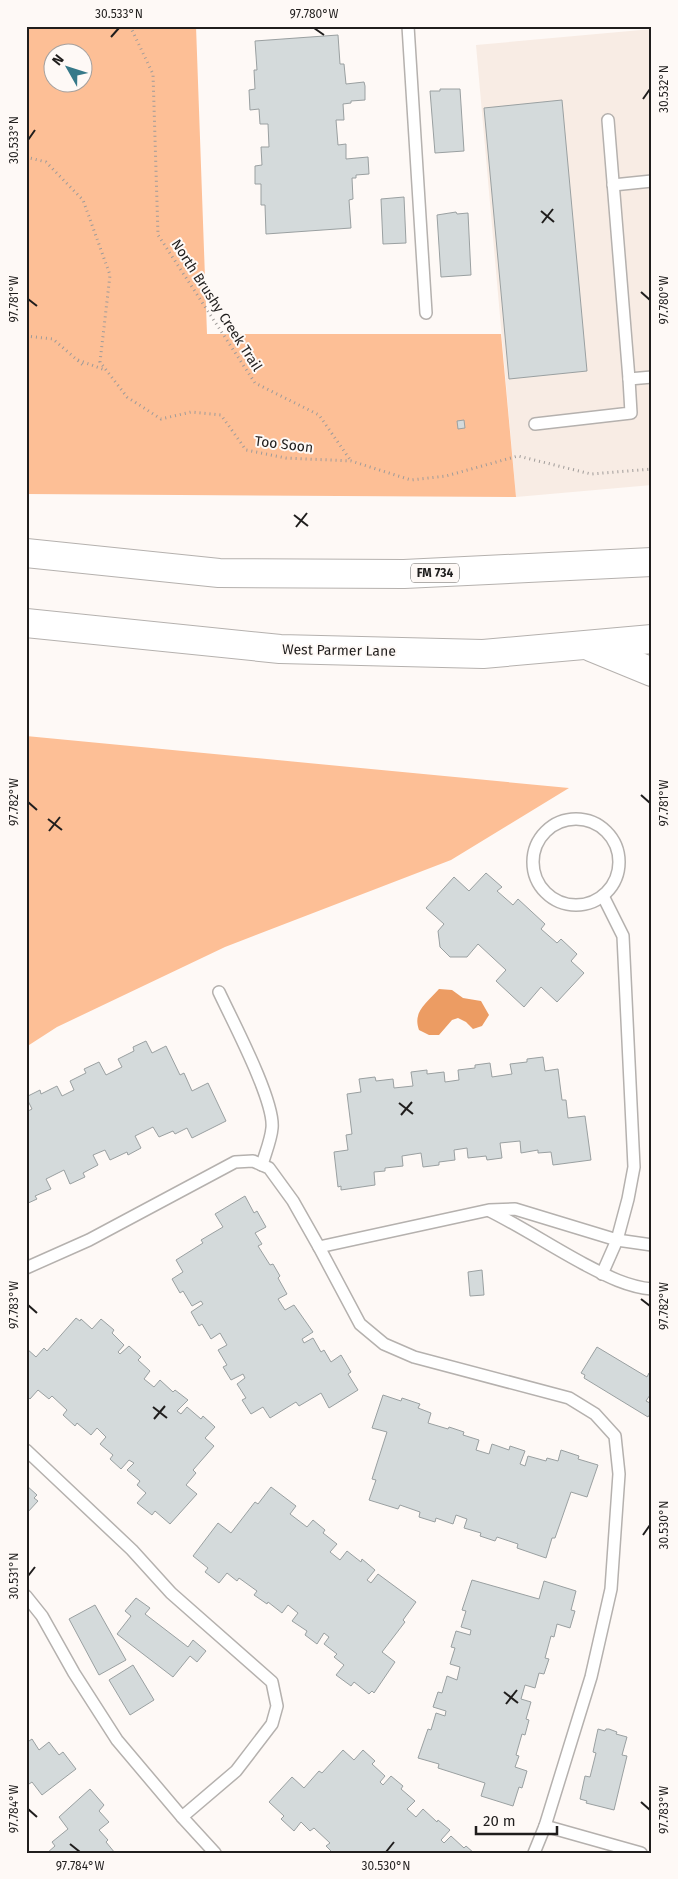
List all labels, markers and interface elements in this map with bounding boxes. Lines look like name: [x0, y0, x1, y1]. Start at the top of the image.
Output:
text: 30.533°N: [95, 7, 143, 21]
text: 97.780°W: [290, 7, 339, 21]
north arrow: [42, 42, 92, 92]
text: N: [49, 51, 68, 69]
text: 30.532°N: [657, 65, 671, 113]
text: 30.533°N: [7, 116, 21, 164]
street label: North Brushy Creek Trail: [168, 236, 266, 374]
text: 97.781°W: [7, 275, 21, 323]
text: 97.780°W: [657, 275, 671, 324]
street label: Too Soon: [254, 432, 314, 457]
road number: FM 734: [411, 564, 459, 582]
street label: West Parmer Lane: [282, 641, 396, 660]
text: 97.782°W: [7, 778, 21, 826]
text: 97.781°W: [657, 779, 671, 827]
text: 97.783°W: [7, 1281, 21, 1329]
text: 97.782°W: [657, 1282, 671, 1330]
text: 30.530°N: [657, 1501, 671, 1549]
text: 30.531°N: [7, 1553, 21, 1599]
text: 97.784°W: [7, 1785, 21, 1833]
text: 97.783°W: [657, 1786, 671, 1834]
scale bar: [476, 1804, 557, 1836]
text: 20 m: [483, 1812, 516, 1830]
text: 97.784°W: [56, 1859, 104, 1873]
text: 30.530°N: [362, 1859, 410, 1873]

